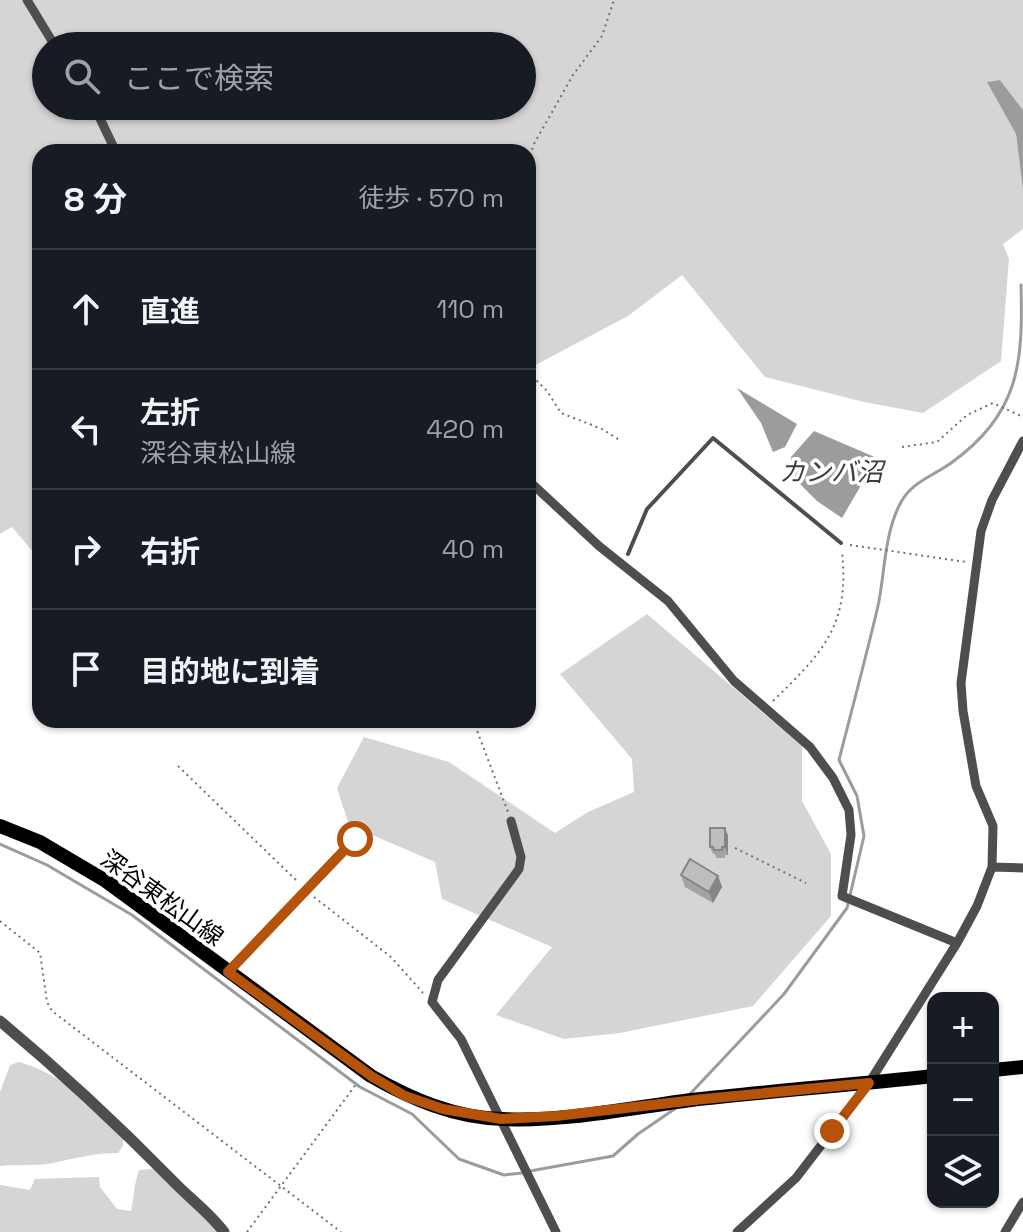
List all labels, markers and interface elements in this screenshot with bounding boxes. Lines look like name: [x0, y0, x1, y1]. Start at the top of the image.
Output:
search box: [32, 32, 536, 120]
icon: search: [60, 54, 104, 98]
text: ここで検索: [124, 59, 274, 98]
text: 8 分: [64, 178, 127, 221]
text: 徒歩 · 570 m: [358, 181, 504, 215]
icon: ahead: [64, 287, 108, 331]
text: 直進: [140, 292, 200, 331]
text: 110 m: [437, 292, 504, 326]
text: 左折: [140, 393, 200, 432]
icon: left: [64, 407, 108, 451]
text: 420 m: [426, 412, 504, 446]
text: 深谷東松山線: [140, 436, 296, 470]
water label: カンバ沼: [779, 455, 887, 489]
icon: right: [64, 527, 108, 571]
text: 右折: [140, 532, 200, 571]
text: 40 m: [442, 532, 504, 566]
icon: arrive: [64, 647, 108, 691]
text: 目的地に到着: [140, 652, 320, 691]
route start: [337, 821, 373, 857]
street label: 深谷東松山線: [95, 843, 230, 952]
map controls: [927, 992, 999, 1208]
button: +: [927, 992, 999, 1064]
button: −: [927, 1064, 999, 1136]
route end: [814, 1113, 850, 1149]
button: layers: [927, 1136, 999, 1208]

